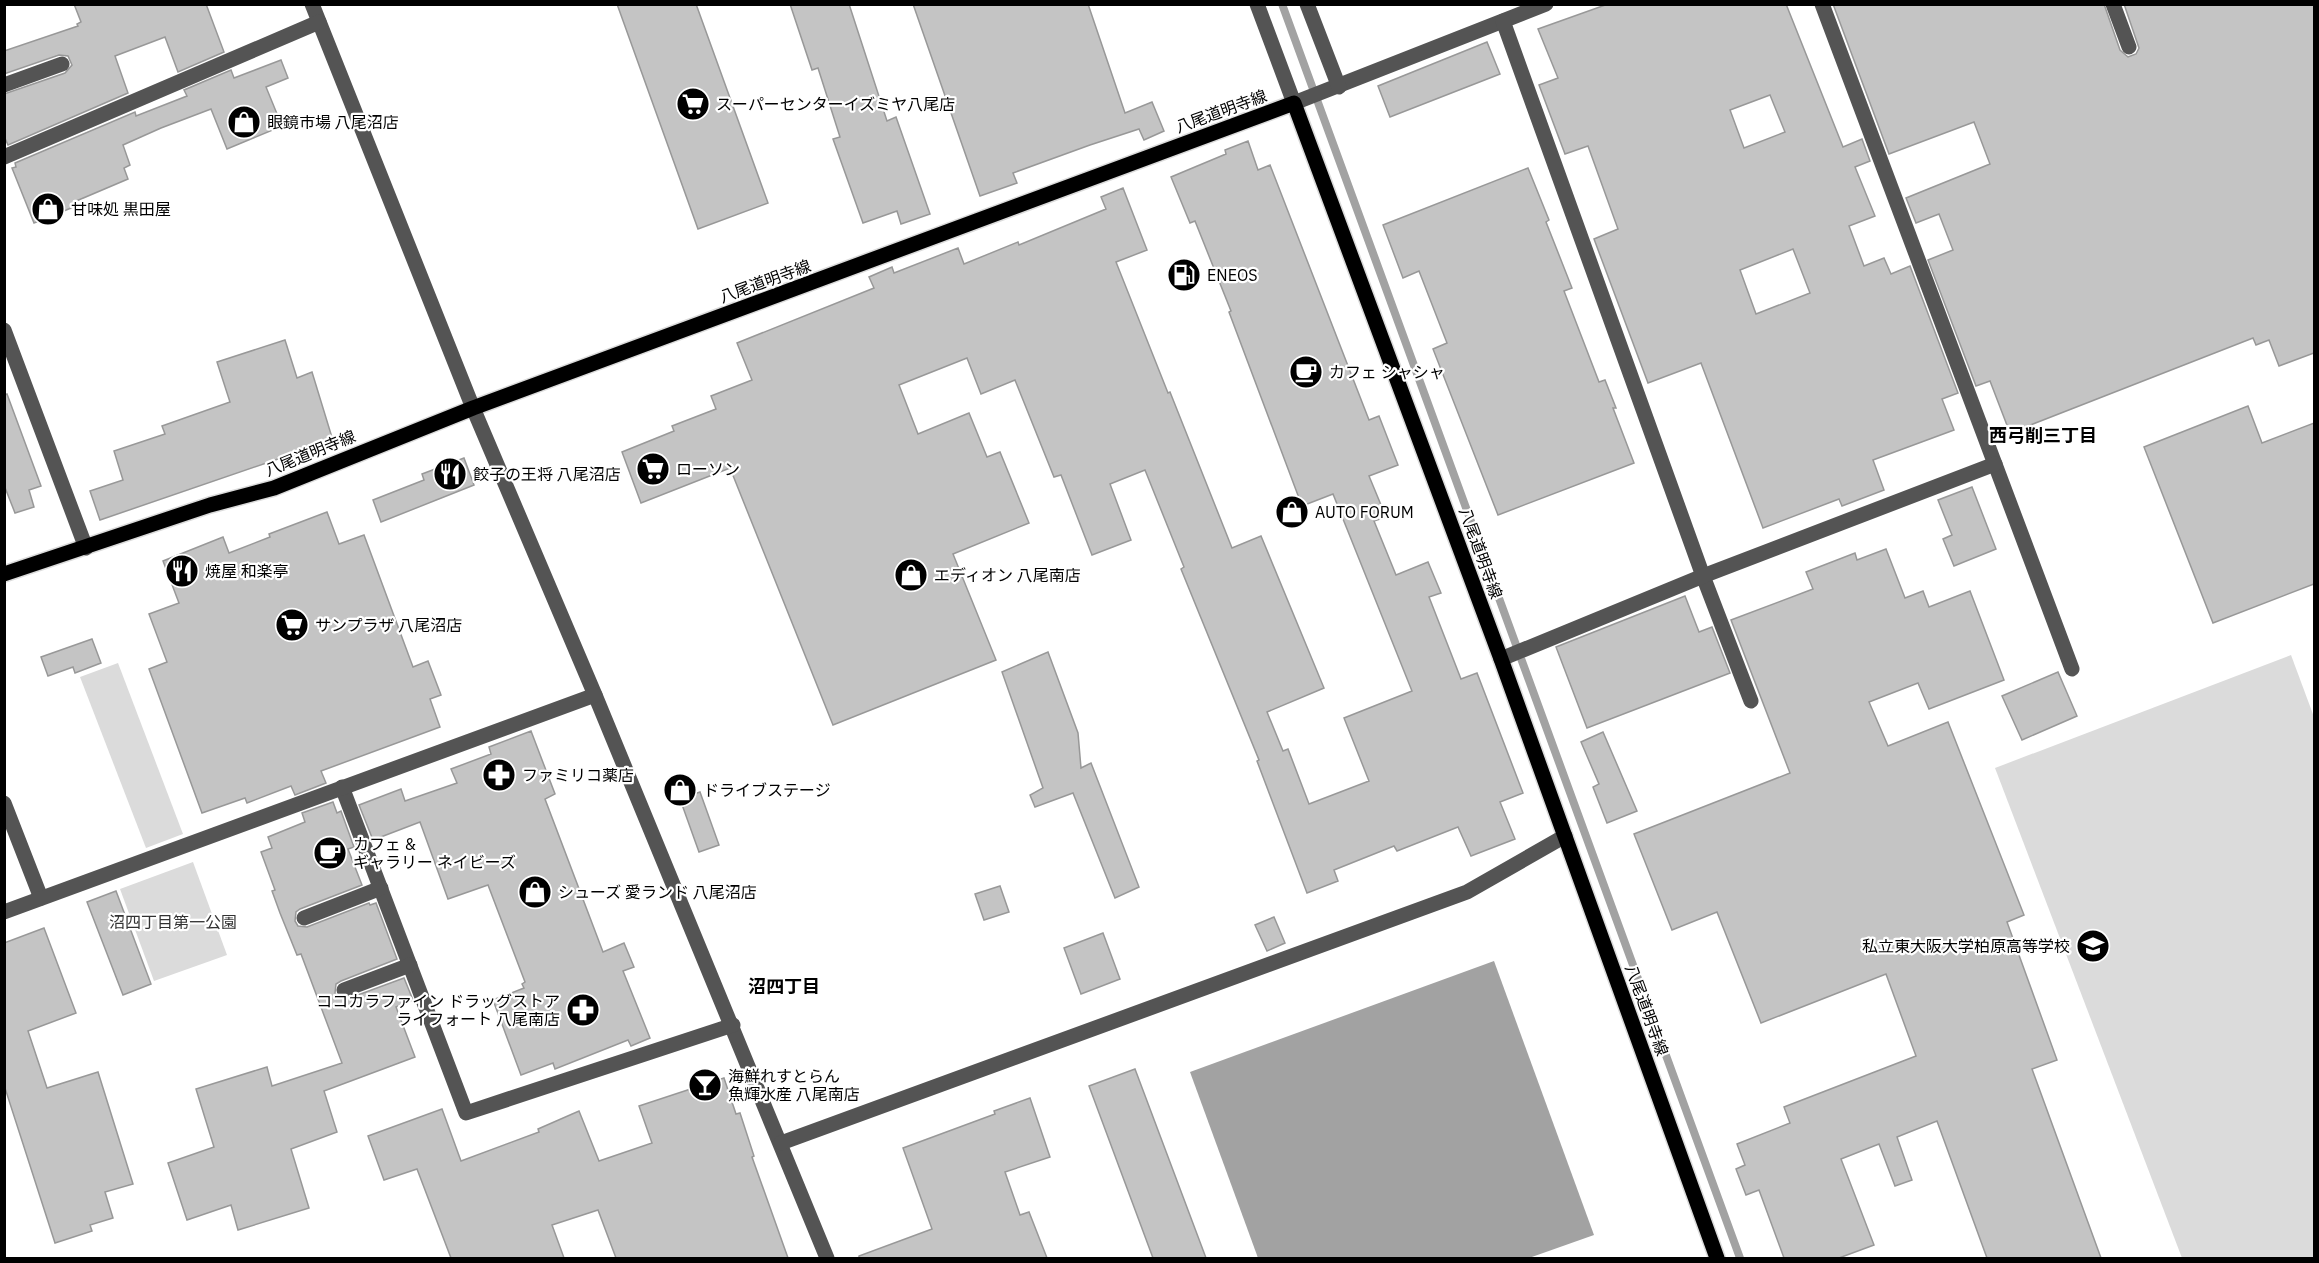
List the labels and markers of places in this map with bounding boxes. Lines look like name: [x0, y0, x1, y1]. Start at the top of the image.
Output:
supermarket icon: スーパーセンターイズミヤ八尾店: [675, 86, 711, 122]
place label: スーパーセンターイズミヤ八尾店: [716, 94, 955, 114]
shop icon: 眼鏡市場 八尾沼店: [226, 104, 262, 140]
place label: 眼鏡市場 八尾沼店: [267, 112, 399, 132]
shop icon: 甘味処 黒田屋: [30, 191, 66, 227]
place label: 甘味処 黒田屋: [71, 199, 171, 219]
fuel station icon: ENEOS: [1166, 257, 1202, 293]
place label: ENEOS: [1207, 265, 1258, 285]
cafe icon: カフェ シャシャ: [1288, 354, 1324, 390]
place label: カフェ シャシャ: [1329, 362, 1445, 382]
supermarket icon: ローソン: [635, 451, 671, 487]
restaurant icon: 餃子の王将 八尾沼店: [432, 456, 468, 492]
place label: ローソン: [676, 459, 740, 479]
place label: 餃子の王将 八尾沼店: [473, 464, 621, 484]
shop icon: AUTO FORUM: [1274, 494, 1310, 530]
place label: AUTO FORUM: [1315, 502, 1414, 522]
restaurant icon: 焼屋 和楽亭: [164, 553, 200, 589]
shop icon: エディオン 八尾南店: [893, 557, 929, 593]
place label: 焼屋 和楽亭: [205, 561, 289, 581]
place label: エディオン 八尾南店: [934, 565, 1081, 585]
supermarket icon: サンプラザ 八尾沼店: [274, 607, 310, 643]
place label: サンプラザ 八尾沼店: [315, 615, 462, 635]
pharmacy icon: ファミリコ薬店: [481, 757, 517, 793]
place label: ファミリコ薬店: [522, 765, 634, 785]
shop icon: ドライブステージ: [662, 772, 698, 808]
place label: ドライブステージ: [703, 780, 831, 800]
place label: カフェ & ギャラリー ネイビーズ: [353, 834, 516, 872]
cafe icon: カフェ & ギャラリー ネイビーズ: [312, 835, 348, 871]
shop icon: シューズ 愛ランド 八尾沼店: [517, 874, 553, 910]
place label: シューズ 愛ランド 八尾沼店: [558, 882, 757, 902]
school or university icon: 私立東大阪大学柏原高等学校: [2075, 928, 2111, 964]
place label: 私立東大阪大学柏原高等学校: [1862, 936, 2070, 956]
place label: ココカラファイン ドラッグストア ライフォート 八尾南店: [316, 991, 560, 1029]
pharmacy icon: ココカラファイン ドラッグストア ライフォート 八尾南店: [565, 992, 601, 1028]
place label: 海鮮れすとらん 魚輝水産 八尾南店: [728, 1066, 860, 1104]
bar icon: 海鮮れすとらん 魚輝水産 八尾南店: [687, 1067, 723, 1103]

